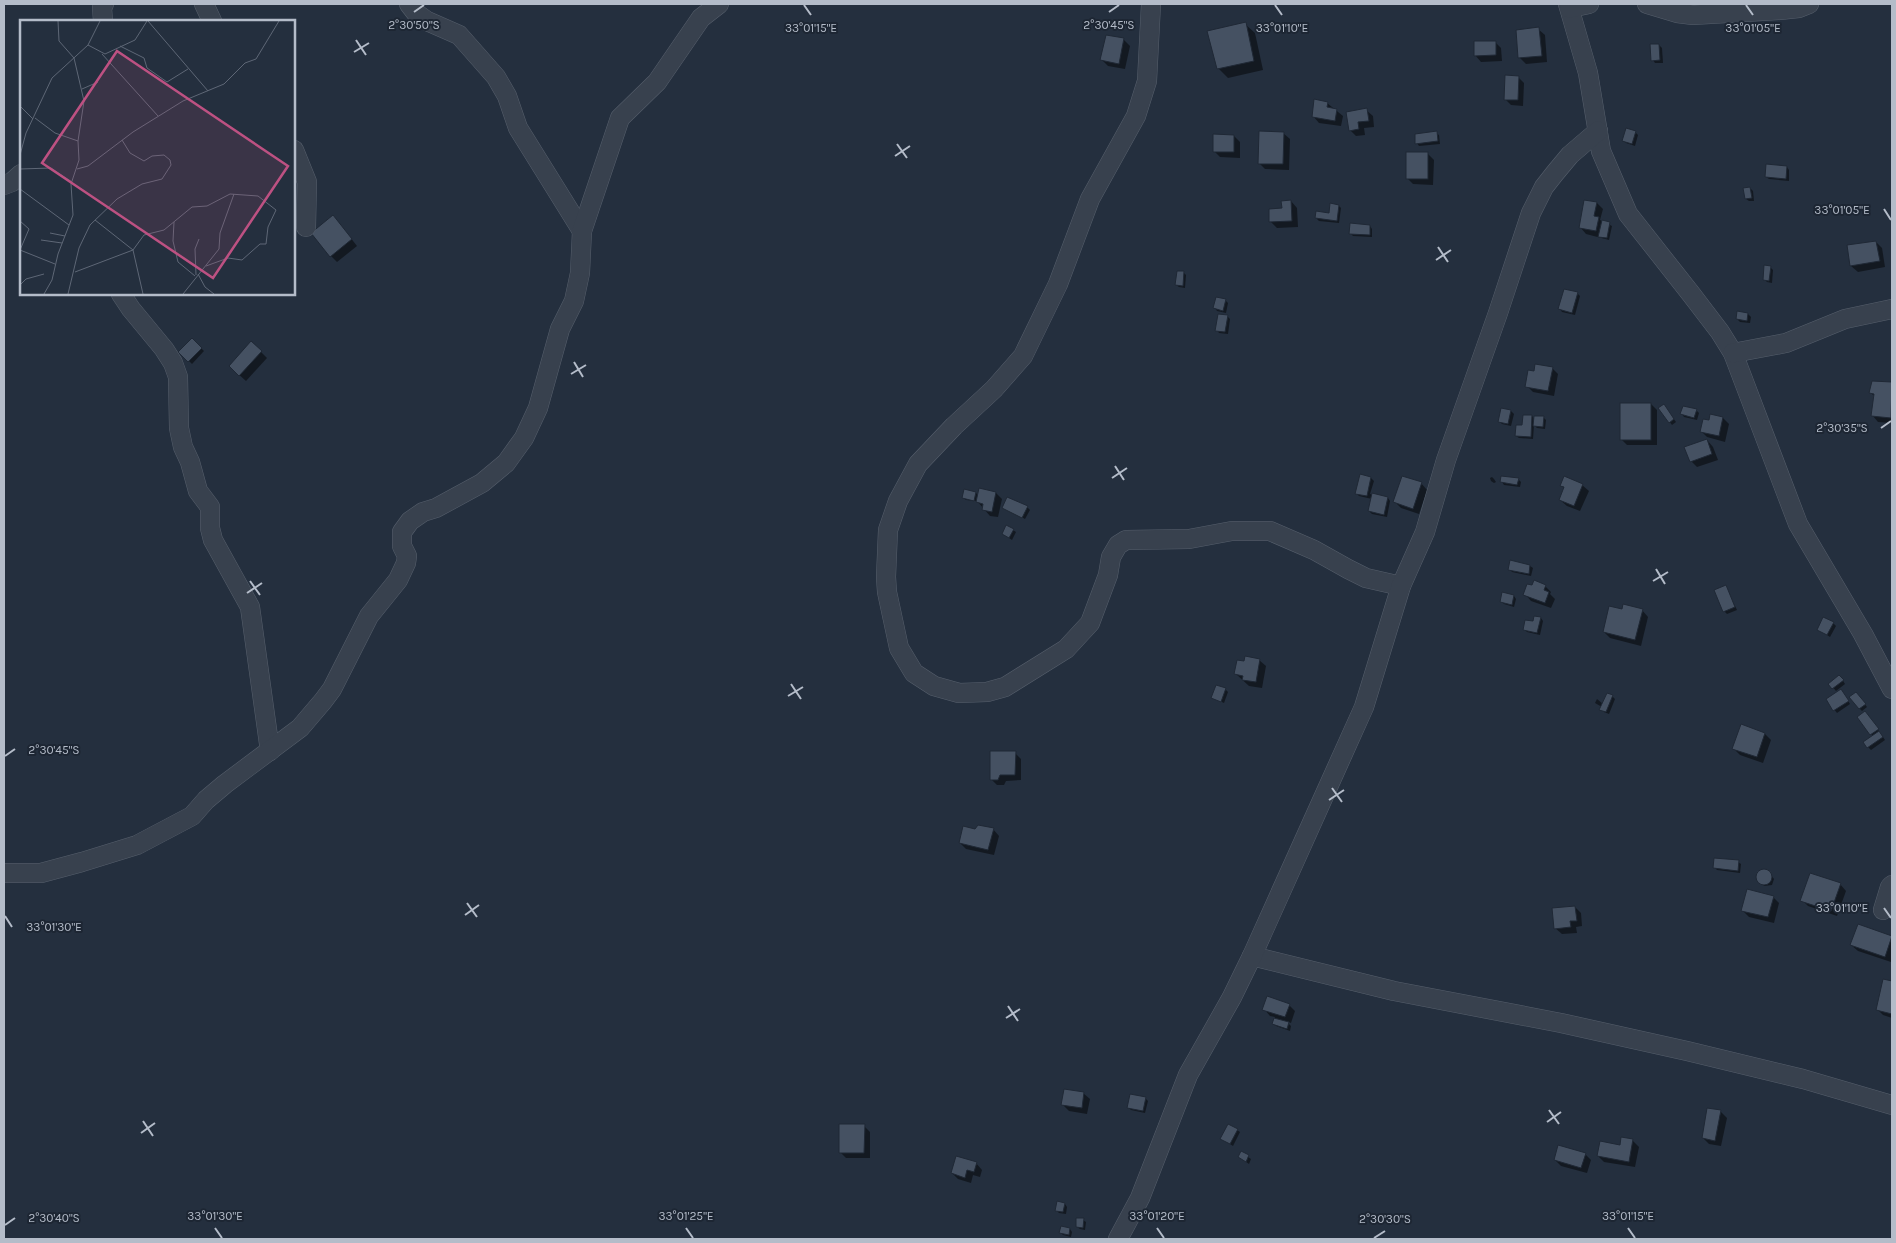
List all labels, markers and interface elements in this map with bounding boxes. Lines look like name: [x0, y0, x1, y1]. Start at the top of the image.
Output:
text: 2°30'50"S: [388, 18, 440, 32]
text: 2°30'45"S: [1083, 18, 1135, 32]
inset map: [20, 20, 295, 295]
text: 33°01'15"E: [785, 21, 837, 35]
text: 33°01'10"E: [1256, 21, 1308, 35]
text: 33°01'05"E: [1725, 21, 1781, 35]
text: 33°01'05"E: [1814, 203, 1870, 217]
text: 2°30'35"S: [1816, 421, 1868, 435]
text: 2°30'45"S: [28, 743, 80, 757]
text: 33°01'10"E: [1816, 901, 1868, 915]
text: 33°01'30"E: [26, 920, 82, 934]
text: 33°01'30"E: [187, 1209, 243, 1223]
text: 33°01'25"E: [658, 1209, 714, 1223]
text: 33°01'20"E: [1129, 1209, 1185, 1223]
text: 33°01'15"E: [1602, 1209, 1654, 1223]
text: 2°30'40"S: [28, 1211, 80, 1225]
text: 2°30'30"S: [1359, 1212, 1411, 1226]

